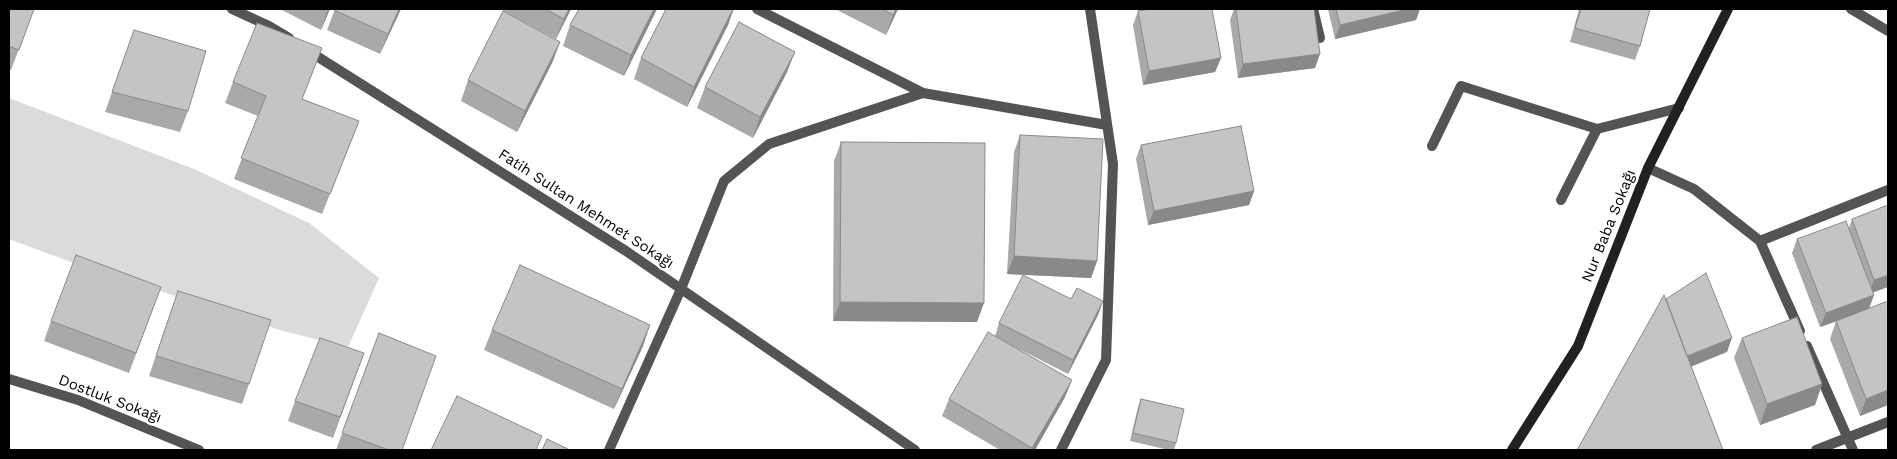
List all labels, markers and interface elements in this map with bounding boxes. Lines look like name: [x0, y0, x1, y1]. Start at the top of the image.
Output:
street label: Fatih Sultan Mehmet Sokağı: [495, 145, 677, 273]
street label: Nur Baba Sokağı: [1578, 167, 1640, 285]
street label: Dostluk Sokağı: [56, 371, 164, 427]

